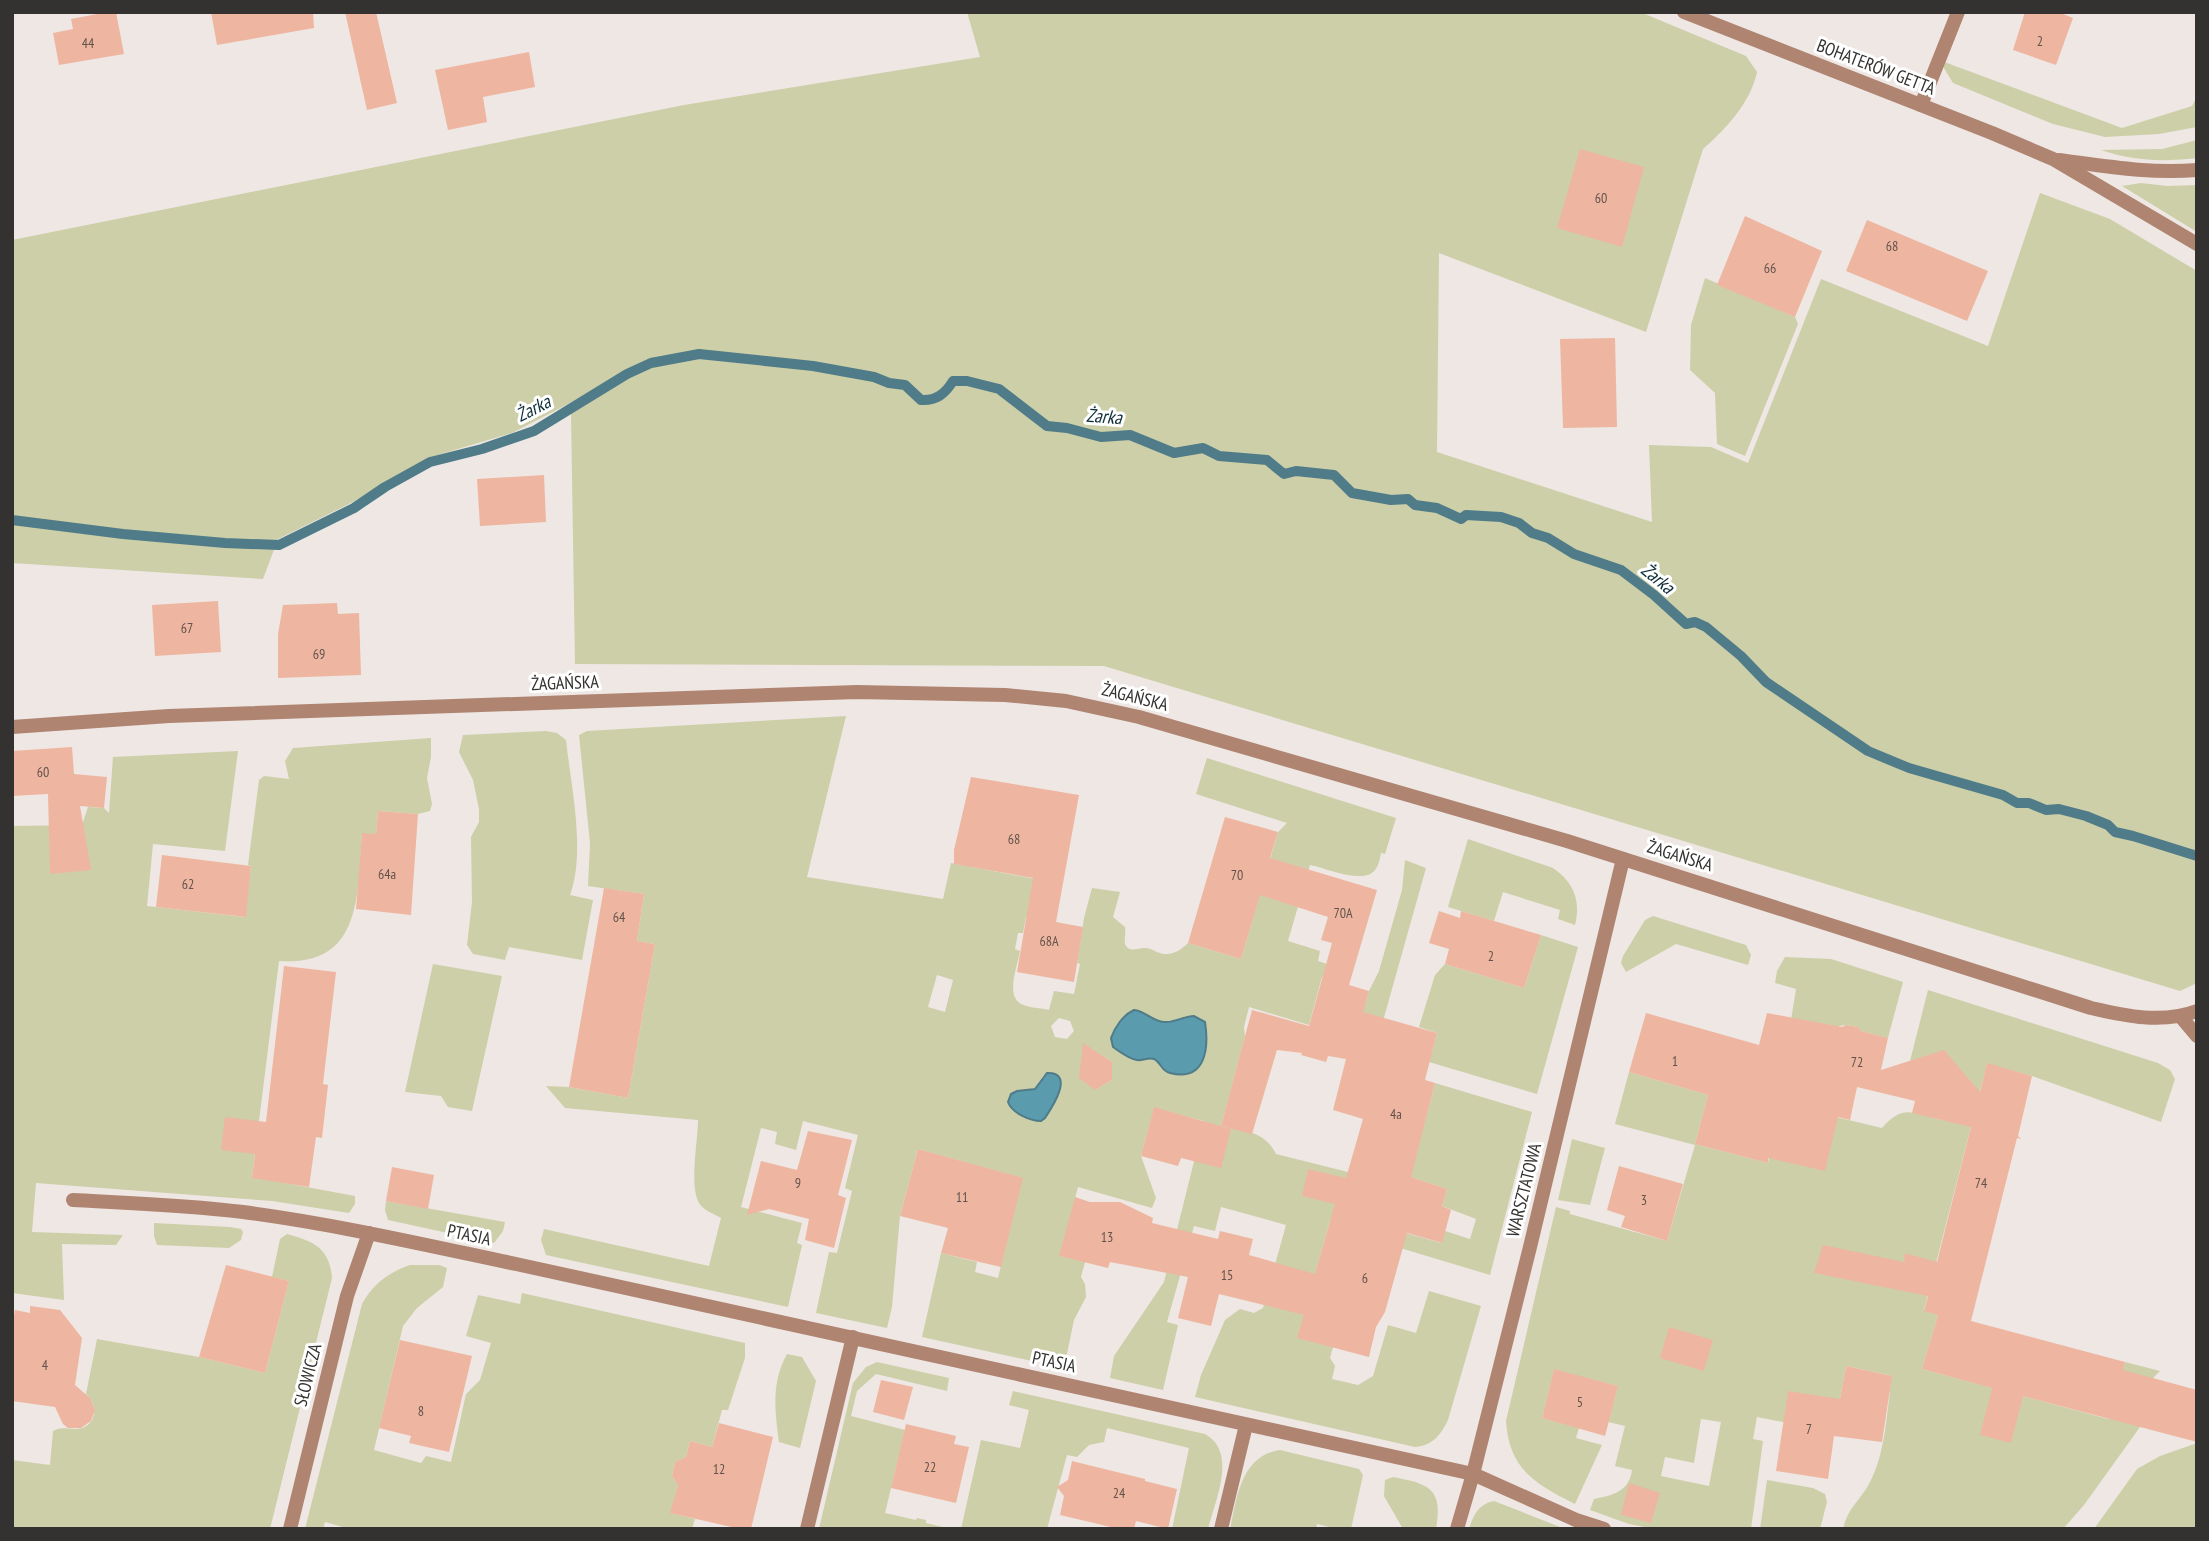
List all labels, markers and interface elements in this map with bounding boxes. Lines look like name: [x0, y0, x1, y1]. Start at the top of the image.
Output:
house number: 2: [2037, 32, 2043, 50]
street label: BOHATERÓW GETTA: [1814, 33, 1939, 100]
house number: 44: [82, 34, 95, 52]
house number: 60: [1595, 189, 1607, 207]
house number: 68: [1886, 237, 1898, 255]
house number: 66: [1764, 259, 1776, 277]
water label: Żarka: [512, 389, 556, 427]
water label: Żarka: [1085, 403, 1124, 429]
water label: Żarka: [1637, 557, 1681, 599]
house number: 67: [181, 619, 193, 637]
house number: 69: [313, 645, 325, 663]
street label: ŻAGAŃSKA: [531, 670, 600, 695]
street label: ŻAGAŃSKA: [1100, 677, 1171, 716]
house number: 60: [37, 763, 49, 781]
house number: 68: [1008, 830, 1020, 848]
street label: ŻAGAŃSKA: [1645, 835, 1716, 877]
house number: 64a: [378, 865, 396, 883]
house number: 70: [1231, 866, 1243, 884]
house number: 62: [182, 875, 194, 893]
house number: 70A: [1333, 904, 1353, 922]
house number: 64: [613, 908, 626, 926]
house number: 68A: [1039, 932, 1059, 950]
house number: 2: [1488, 947, 1494, 965]
house number: 1: [1672, 1052, 1678, 1070]
house number: 72: [1851, 1053, 1863, 1071]
house number: 4a: [1390, 1105, 1402, 1123]
street label: WARSZTATOWA: [1501, 1140, 1546, 1239]
house number: 9: [795, 1174, 801, 1192]
house number: 74: [1975, 1174, 1988, 1192]
house number: 11: [956, 1188, 968, 1206]
house number: 3: [1641, 1191, 1647, 1209]
street label: PTASIA: [445, 1219, 493, 1250]
house number: 13: [1101, 1228, 1113, 1246]
house number: 15: [1221, 1266, 1233, 1284]
house number: 6: [1362, 1269, 1368, 1287]
street label: SŁOWICZA: [289, 1341, 327, 1409]
street label: PTASIA: [1030, 1346, 1078, 1377]
house number: 4: [42, 1356, 49, 1374]
house number: 5: [1577, 1393, 1583, 1411]
house number: 8: [418, 1402, 424, 1420]
house number: 7: [1806, 1420, 1812, 1438]
house number: 22: [924, 1458, 936, 1476]
house number: 12: [713, 1460, 725, 1478]
house number: 24: [1113, 1484, 1126, 1502]

